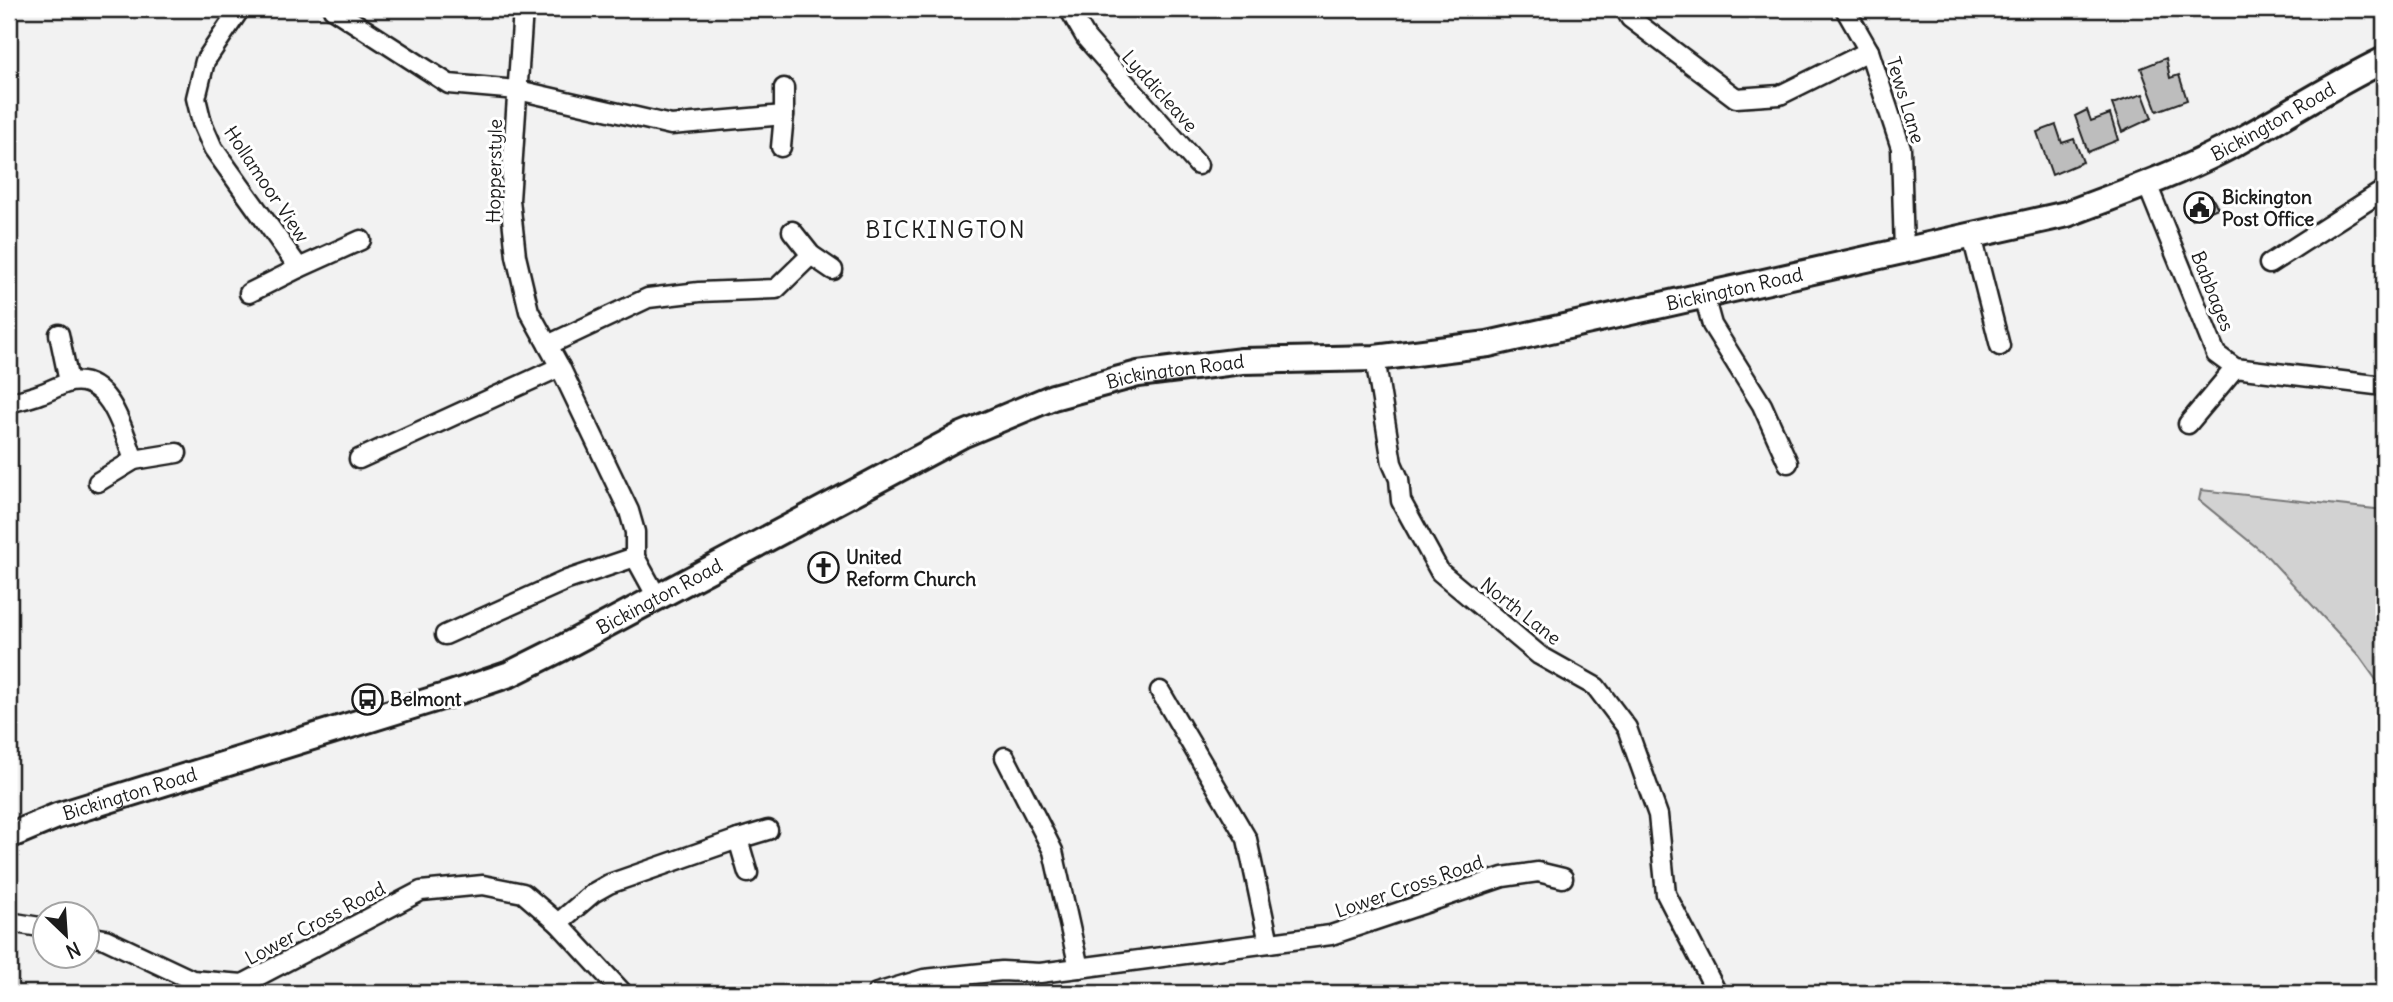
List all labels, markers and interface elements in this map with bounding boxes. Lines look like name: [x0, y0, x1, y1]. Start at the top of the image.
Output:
street label: Lyddicleave: [1117, 45, 1203, 137]
street label: Tews Lane: [1881, 54, 1931, 146]
street label: Bickington Road: [2207, 76, 2339, 166]
street label: Hopperstyle: [481, 119, 507, 223]
street label: Hollamoor View: [219, 121, 315, 247]
place label: Bickington Post Office: [2222, 185, 2314, 231]
public building icon: Bickington Post Office: [2182, 191, 2216, 225]
district label: BICKINGTON: [865, 215, 1027, 244]
street label: Babbages: [2186, 247, 2240, 335]
street label: Bickington Road: [1664, 262, 1805, 316]
street label: Bickington Road: [1104, 349, 1246, 394]
place label: United Reform Church: [846, 545, 976, 591]
church icon: United Reform Church: [806, 551, 840, 585]
street label: Bickington Road: [592, 553, 726, 640]
street label: North Lane: [1476, 572, 1566, 650]
bus stop icon: Belmont: [350, 682, 384, 716]
place label: Belmont: [390, 687, 462, 711]
street label: Bickington Road: [60, 761, 200, 826]
street label: Lower Cross Road: [1332, 849, 1486, 923]
street label: Lower Cross Road: [241, 876, 389, 970]
north arrow: [32, 900, 102, 970]
text: N: [62, 937, 84, 964]

